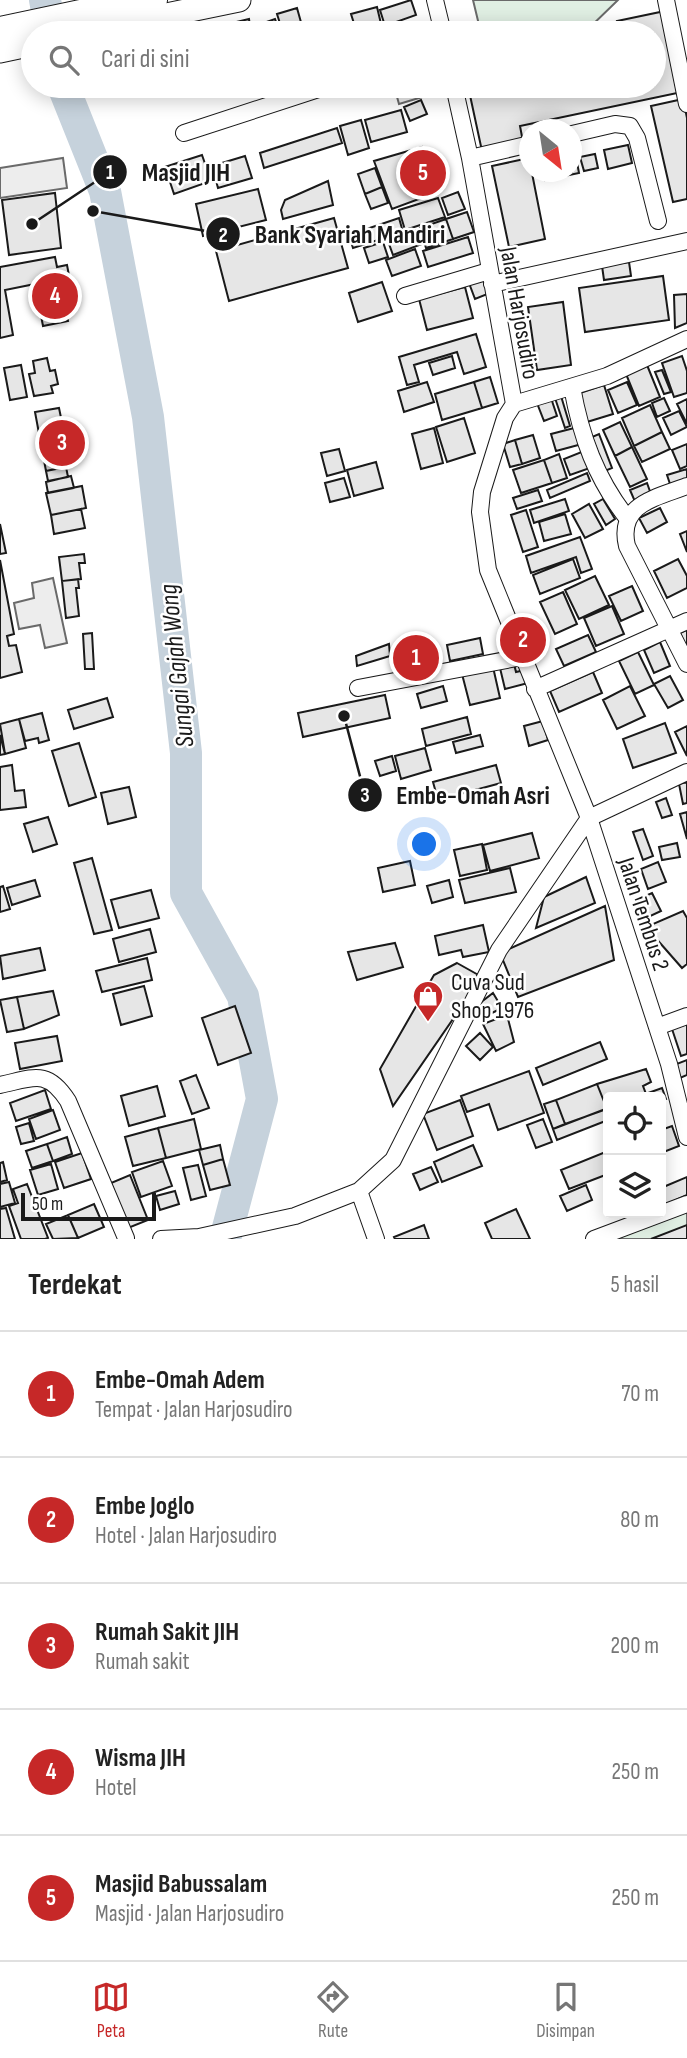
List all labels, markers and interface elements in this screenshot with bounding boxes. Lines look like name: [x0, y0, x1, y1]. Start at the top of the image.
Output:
search box: [21, 21, 666, 98]
icon: search: [45, 41, 83, 79]
text: Cari di sini: [101, 44, 190, 75]
north arrow: [519, 119, 582, 182]
pin: 5: [400, 147, 446, 199]
callout: Masjid JIH: [92, 149, 244, 196]
text: Masjid JIH: [142, 158, 230, 189]
text: 1: [106, 160, 114, 185]
callout: Bank Syariah Mandiri: [205, 211, 459, 258]
text: Bank Syariah Mandiri: [255, 220, 445, 251]
text: 2: [218, 223, 228, 248]
street label: Jalan Harjosudiro: [493, 244, 545, 382]
pin: 4: [32, 270, 78, 322]
pin: 3: [39, 417, 85, 469]
water label: Sungai Gajah Wong: [153, 582, 201, 749]
pin: 2: [500, 614, 546, 666]
pin: 1: [393, 632, 439, 684]
callout: Embe-Omah Asri: [347, 771, 564, 818]
text: Embe-Omah Asri: [396, 781, 550, 812]
text: 3: [360, 783, 370, 808]
your location: [407, 827, 441, 861]
street label: Jalan Tembus 2: [611, 853, 675, 975]
place label: Cuva Sud Shop 1976: [451, 968, 534, 1025]
shop icon: Cuva Sud Shop 1976: [411, 979, 445, 1023]
map controls: [603, 1092, 666, 1218]
button: locate: [603, 1092, 666, 1155]
button: layers: [603, 1155, 666, 1218]
scale bar: [21, 1190, 156, 1222]
text: 50 m: [32, 1193, 63, 1216]
text: Terdekat: [28, 1267, 122, 1303]
text: 5 hasil: [611, 1271, 659, 1299]
text: Embe-Omah Adem: [95, 1365, 265, 1396]
text: 1: [46, 1380, 56, 1408]
text: 70 m: [621, 1380, 659, 1408]
text: Tempat · Jalan Harjosudiro: [95, 1396, 293, 1424]
text: Embe Joglo: [95, 1491, 195, 1522]
text: 2: [46, 1506, 56, 1534]
text: 80 m: [620, 1506, 659, 1534]
text: Hotel · Jalan Harjosudiro: [95, 1522, 277, 1550]
text: Rumah Sakit JIH: [95, 1617, 239, 1648]
text: 3: [46, 1632, 56, 1660]
text: 200 m: [611, 1632, 659, 1660]
text: Rumah sakit: [95, 1648, 189, 1676]
text: Wisma JIH: [95, 1743, 186, 1774]
text: 4: [46, 1758, 56, 1786]
text: 250 m: [612, 1758, 659, 1786]
text: Hotel: [95, 1774, 137, 1802]
text: Masjid Babussalam: [95, 1869, 267, 1900]
text: 5: [46, 1884, 56, 1912]
text: 250 m: [612, 1884, 659, 1912]
text: Masjid · Jalan Harjosudiro: [95, 1900, 284, 1928]
tab: Peta: [92, 1978, 130, 2043]
tab: Rute: [314, 1978, 352, 2043]
tab: Disimpan: [536, 1978, 595, 2043]

